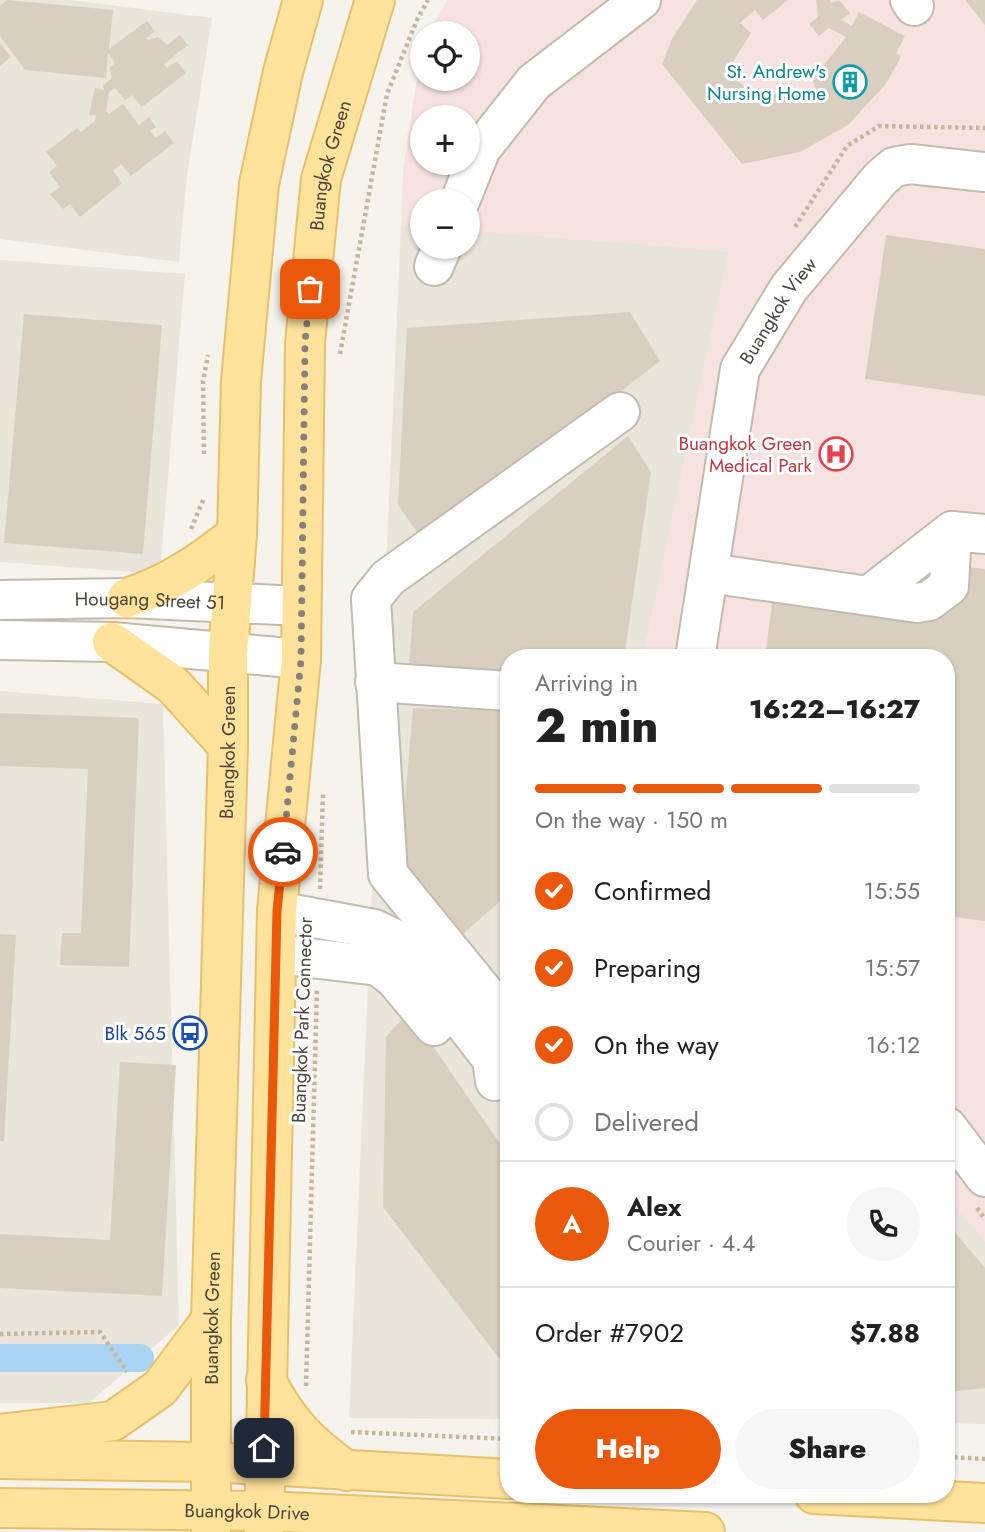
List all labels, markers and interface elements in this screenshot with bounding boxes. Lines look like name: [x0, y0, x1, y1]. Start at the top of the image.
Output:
map controls: [410, 21, 480, 259]
button: locate: [410, 21, 480, 91]
place label: St. Andrew's Nursing Home: [707, 58, 826, 107]
building icon: St. Andrew's Nursing Home: [831, 63, 869, 101]
street label: Buangkok Green: [303, 97, 358, 232]
button: +: [410, 105, 480, 175]
button: −: [410, 189, 480, 259]
street label: Buangkok View: [733, 251, 823, 369]
pin: [280, 259, 340, 319]
icon: bag: [291, 270, 329, 308]
place label: Buangkok Green Medical Park: [678, 430, 813, 479]
hospital icon: Buangkok Green Medical Park: [817, 435, 855, 473]
street label: Hougang Street 51: [74, 584, 226, 616]
text: Arriving in: [535, 666, 638, 700]
street label: Buangkok Green: [212, 685, 242, 819]
text: 16:22–16:27: [749, 690, 920, 728]
text: 2 min: [535, 693, 659, 759]
text: On the way · 150 m: [535, 803, 728, 837]
courier: [248, 817, 318, 887]
icon: car: [264, 833, 302, 871]
icon: check: [535, 872, 573, 910]
text: Confirmed: [594, 872, 711, 910]
text: 15:55: [864, 874, 920, 908]
street label: Buangkok Park Connector: [285, 916, 319, 1124]
icon: check: [535, 949, 573, 987]
text: Preparing: [594, 949, 701, 987]
text: 15:57: [865, 951, 920, 985]
bus stop icon: Blk 565: [171, 1014, 209, 1052]
place label: Blk 565: [105, 1020, 166, 1047]
icon: check: [535, 1026, 573, 1064]
text: On the way: [594, 1026, 719, 1064]
text: 16:12: [866, 1028, 920, 1062]
text: Delivered: [594, 1103, 699, 1141]
button: phone: [846, 1187, 920, 1261]
text: Alex: [627, 1188, 681, 1226]
text: A: [562, 1205, 582, 1243]
text: Courier · 4.4: [627, 1226, 755, 1260]
street label: Buangkok Green: [198, 1251, 227, 1385]
text: Order #7902: [535, 1314, 684, 1352]
text: $7.88: [850, 1314, 920, 1352]
button: Help: [535, 1409, 721, 1489]
button: Share: [735, 1409, 920, 1489]
pin: [234, 1418, 294, 1478]
icon: home: [245, 1429, 283, 1467]
street label: Buangkok Drive: [184, 1497, 310, 1527]

